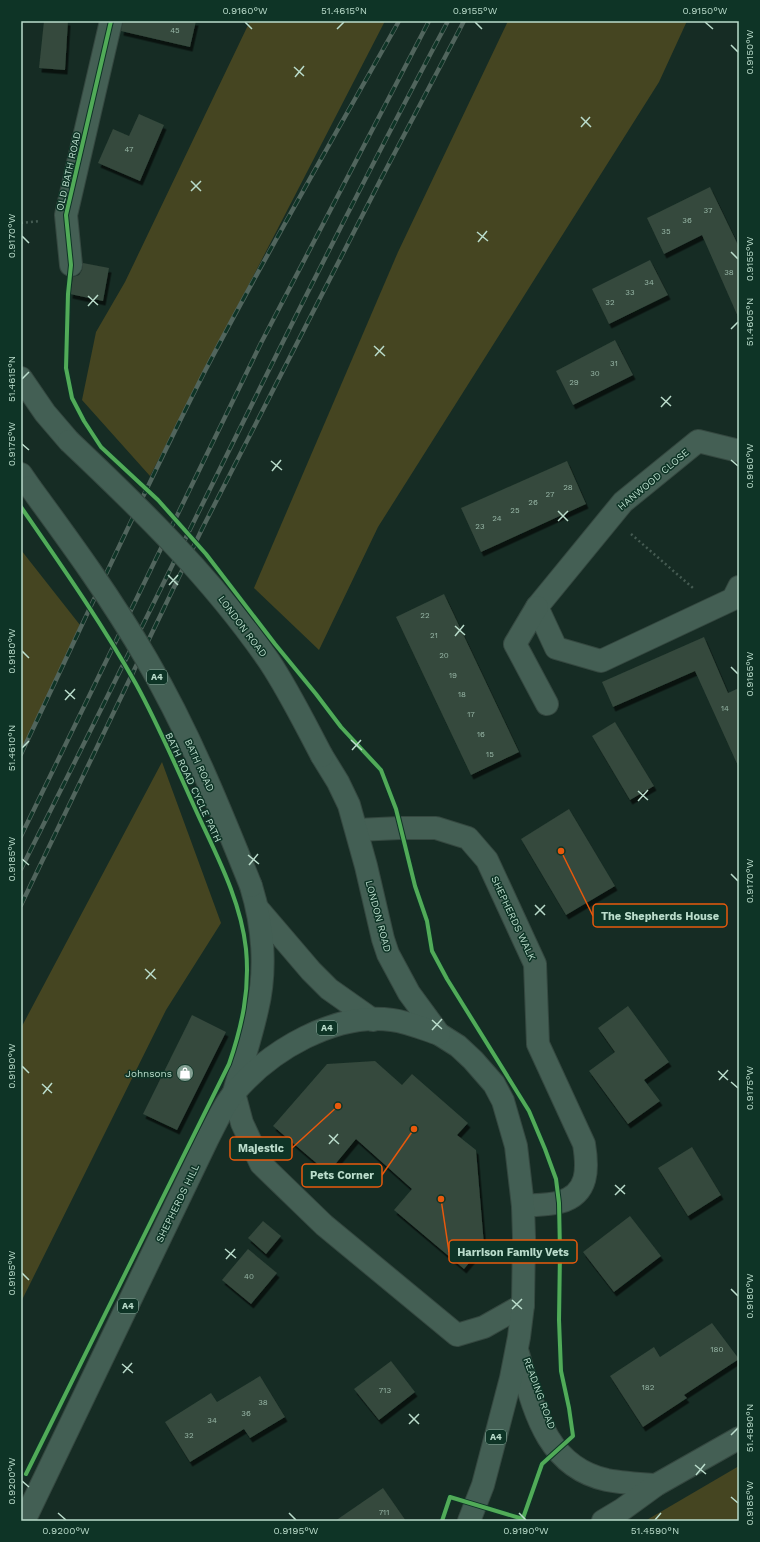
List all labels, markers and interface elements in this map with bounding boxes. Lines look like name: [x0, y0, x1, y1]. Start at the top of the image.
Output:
text: 0.9160°W: [222, 5, 268, 16]
text: 51.4615°N: [321, 5, 367, 16]
text: 0.9155°W: [453, 5, 498, 16]
text: 0.9150°W: [683, 5, 728, 16]
house number: 45: [170, 26, 180, 35]
text: 0.9150°W: [744, 29, 755, 74]
street label: OLD BATH ROAD: [54, 131, 83, 212]
house number: 47: [125, 145, 134, 154]
house number: 37: [704, 206, 713, 215]
text: 0.9170°W: [6, 213, 17, 258]
house number: 36: [682, 216, 692, 225]
house number: 35: [661, 227, 671, 236]
text: 0.9155°W: [744, 236, 755, 281]
house number: 38: [724, 268, 734, 277]
house number: 34: [644, 278, 654, 287]
house number: 33: [625, 288, 635, 297]
house number: 32: [605, 298, 615, 307]
text: 51.4605°N: [744, 298, 755, 346]
text: 51.4615°N: [6, 356, 17, 402]
house number: 31: [610, 359, 618, 368]
house number: 30: [590, 369, 600, 378]
house number: 29: [569, 378, 579, 387]
text: 0.9175°W: [6, 421, 17, 466]
text: 0.9160°W: [744, 443, 755, 489]
street label: HANWOOD CLOSE: [616, 446, 691, 512]
house number: 28: [563, 483, 573, 492]
house number: 27: [546, 490, 555, 499]
house number: 26: [528, 498, 538, 507]
house number: 25: [510, 506, 520, 515]
house number: 24: [492, 514, 502, 523]
house number: 23: [475, 522, 485, 531]
street label: LONDON ROAD: [216, 594, 269, 659]
house number: 22: [420, 611, 430, 620]
text: 0.9180°W: [6, 628, 17, 674]
house number: 21: [430, 631, 438, 640]
house number: 20: [439, 651, 449, 660]
text: 0.9165°W: [744, 651, 755, 696]
road number: A4: [147, 670, 167, 684]
house number: 19: [449, 671, 457, 680]
house number: 18: [458, 690, 466, 699]
house number: 14: [721, 704, 729, 713]
house number: 17: [467, 710, 475, 719]
text: 51.4610°N: [6, 725, 17, 771]
house number: 16: [477, 730, 485, 739]
street label: BATH ROAD CYCLE PATH: [163, 731, 224, 844]
street label: BATH ROAD: [183, 737, 216, 793]
house number: 15: [486, 750, 494, 759]
text: 0.9185°W: [6, 836, 17, 881]
text: 0.9170°W: [744, 858, 755, 903]
street label: SHEPHERDS WALK: [489, 874, 538, 963]
street label: LONDON ROAD: [364, 879, 393, 953]
callout: The Shepherds House: [593, 904, 727, 927]
text: The Shepherds House: [601, 910, 719, 923]
road number: A4: [317, 1021, 337, 1035]
text: 0.9190°W: [6, 1043, 17, 1089]
shop icon: Johnsons: [175, 1063, 195, 1083]
text: 0.9175°W: [744, 1065, 755, 1110]
place label: Johnsons: [125, 1068, 172, 1079]
callout: Majestic: [230, 1137, 292, 1160]
text: Majestic: [238, 1142, 284, 1155]
street label: SHEPHERDS HILL: [154, 1162, 201, 1244]
callout: Pets Corner: [302, 1164, 382, 1187]
text: Pets Corner: [310, 1169, 374, 1182]
callout: Harrison Family Vets: [449, 1240, 577, 1263]
text: Harrison Family Vets: [457, 1246, 569, 1259]
text: 0.9195°W: [6, 1250, 17, 1295]
house number: 40: [244, 1272, 254, 1281]
text: 0.9180°W: [744, 1273, 755, 1319]
road number: A4: [118, 1299, 138, 1313]
house number: 180: [710, 1345, 724, 1354]
street label: READING ROAD: [521, 1356, 558, 1431]
house number: 182: [642, 1383, 655, 1392]
house number: 713: [379, 1386, 391, 1395]
house number: 38: [258, 1398, 268, 1407]
text: 51.4590°N: [744, 1404, 755, 1452]
house number: 36: [241, 1409, 251, 1418]
house number: 34: [207, 1416, 217, 1425]
road number: A4: [486, 1430, 506, 1444]
house number: 32: [184, 1431, 194, 1440]
text: 0.9200°W: [6, 1457, 17, 1505]
text: 0.9185°W: [744, 1480, 755, 1525]
house number: 711: [379, 1508, 389, 1517]
text: 0.9200°W: [42, 1525, 90, 1536]
text: 0.9195°W: [274, 1525, 319, 1536]
text: 0.9190°W: [503, 1525, 549, 1536]
text: 51.4590°N: [631, 1525, 679, 1536]

